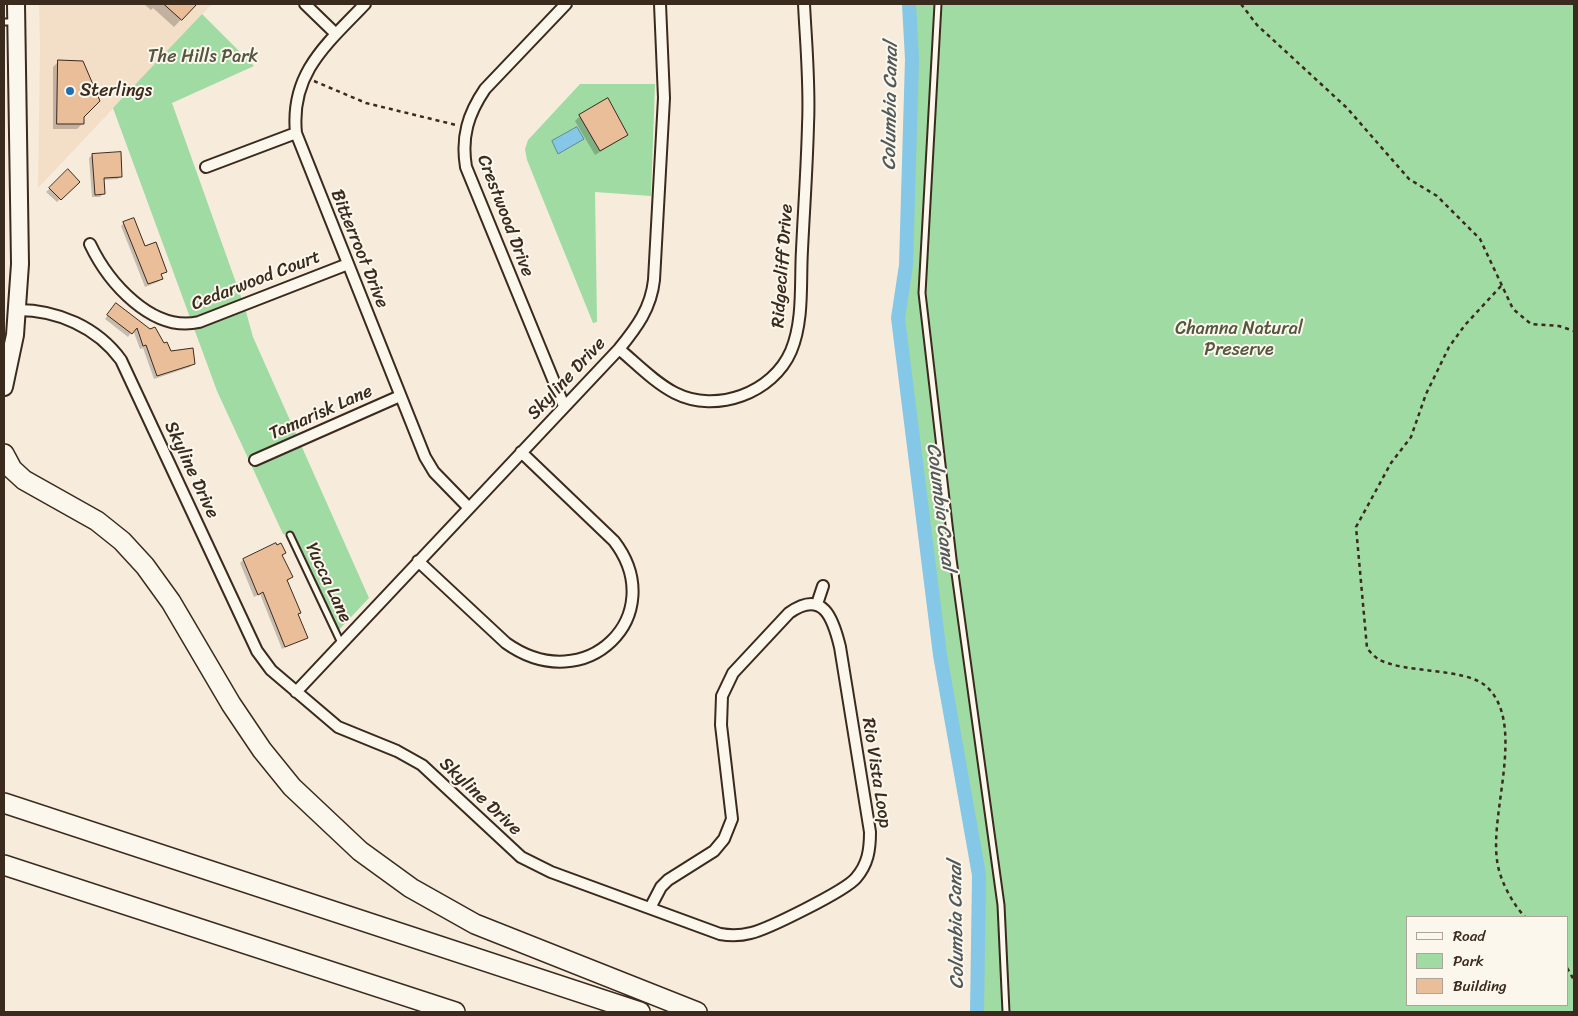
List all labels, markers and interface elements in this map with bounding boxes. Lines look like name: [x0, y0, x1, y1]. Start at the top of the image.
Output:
water label: Columbia Canal: [878, 42, 904, 170]
park label: The Hills Park: [148, 46, 258, 68]
place label: Sterlings: [80, 80, 152, 102]
marker: Sterlings: [64, 85, 76, 97]
street label: Crestwood Drive: [472, 152, 538, 280]
street label: Bitterroot Drive: [325, 187, 393, 311]
street label: Ridgecliff Drive: [768, 203, 798, 329]
street label: Cedarwood Court: [188, 246, 324, 316]
park label: Chamna Natural Preserve: [1175, 318, 1303, 360]
street label: Skyline Drive: [523, 333, 611, 425]
street label: Tamarisk Lane: [266, 381, 376, 445]
street label: Skyline Drive: [159, 418, 223, 522]
water label: Columbia Canal: [921, 442, 959, 572]
street label: Yucca Lane: [300, 540, 356, 626]
street label: Rio Vista Loop: [857, 716, 895, 830]
street label: Skyline Drive: [434, 753, 526, 841]
water label: Columbia Canal: [944, 861, 970, 989]
legend: [1406, 916, 1568, 1006]
text: Road: [1453, 923, 1485, 949]
text: Park: [1453, 948, 1484, 974]
text: Building: [1453, 973, 1507, 999]

